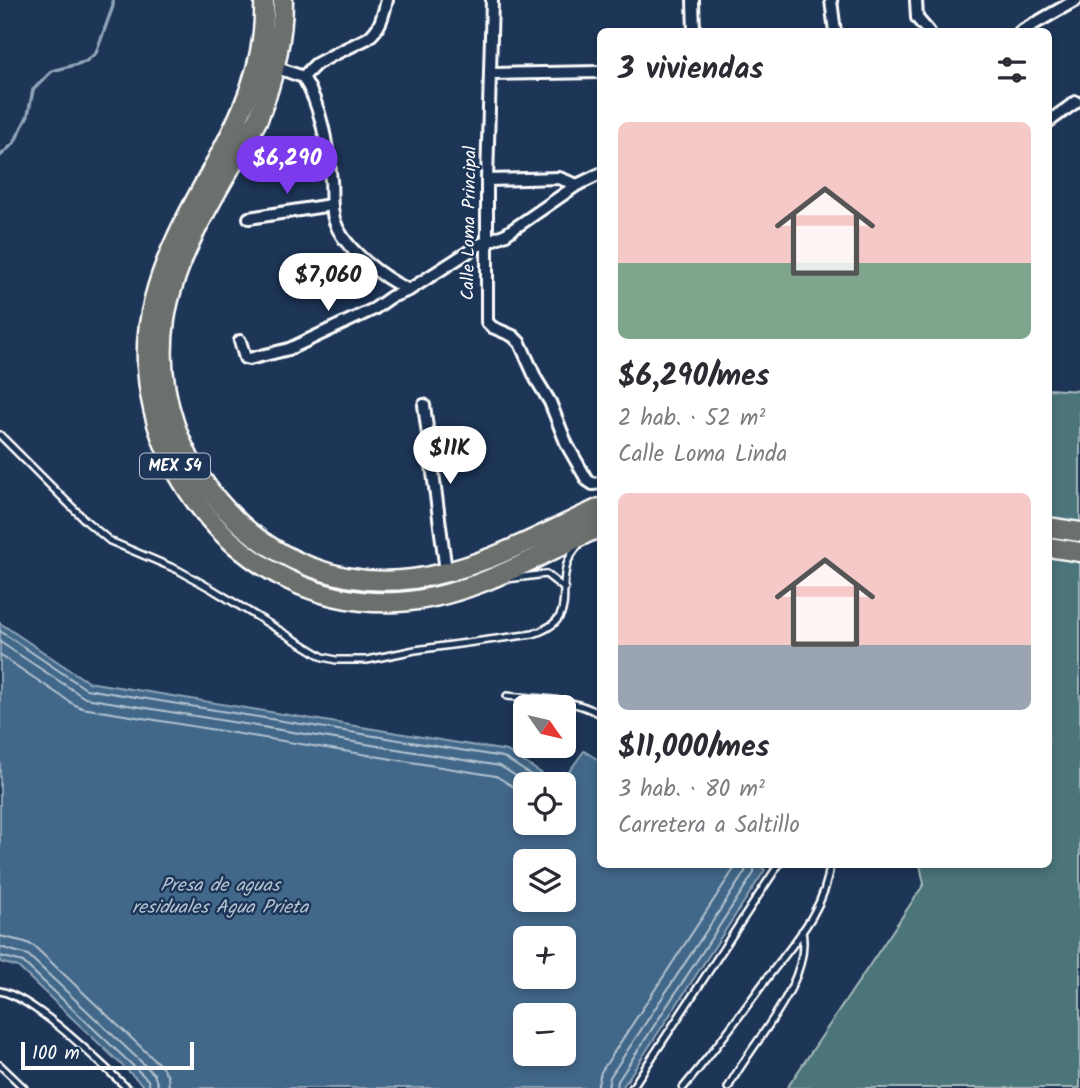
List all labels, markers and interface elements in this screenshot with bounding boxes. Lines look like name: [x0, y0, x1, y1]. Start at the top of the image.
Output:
text: 3 viviendas: [618, 46, 764, 94]
icon: filters: [993, 51, 1031, 89]
pin: $6,290: [230, 136, 344, 196]
text: $6,290: [253, 141, 321, 177]
street label: Calle Loma Principal: [454, 145, 486, 301]
icon: home: [762, 168, 888, 294]
pin: $7,060: [271, 254, 385, 313]
text: $7,060: [295, 258, 361, 294]
text: $6,290/mes: [618, 353, 770, 401]
text: 2 hab. · 52 m²: [618, 401, 765, 437]
pin: $11K: [409, 426, 491, 486]
text: $11K: [429, 431, 471, 467]
text: Calle Loma Linda: [618, 437, 787, 473]
road number: MEX 54: [140, 453, 210, 478]
icon: home: [762, 539, 888, 665]
north arrow: [513, 695, 576, 758]
map controls: [513, 695, 576, 1066]
text: $11,000/mes: [618, 724, 770, 772]
button: locate: [513, 772, 576, 835]
text: 3 hab. · 80 m²: [618, 772, 765, 808]
text: Carretera a Saltillo: [618, 808, 800, 844]
button: layers: [513, 849, 576, 912]
water label: Presa de aguas residuales Agua Prieta: [132, 871, 309, 923]
button: +: [513, 926, 576, 989]
button: −: [513, 1003, 576, 1066]
scale bar: [21, 1039, 194, 1071]
text: 100 m: [32, 1039, 80, 1069]

